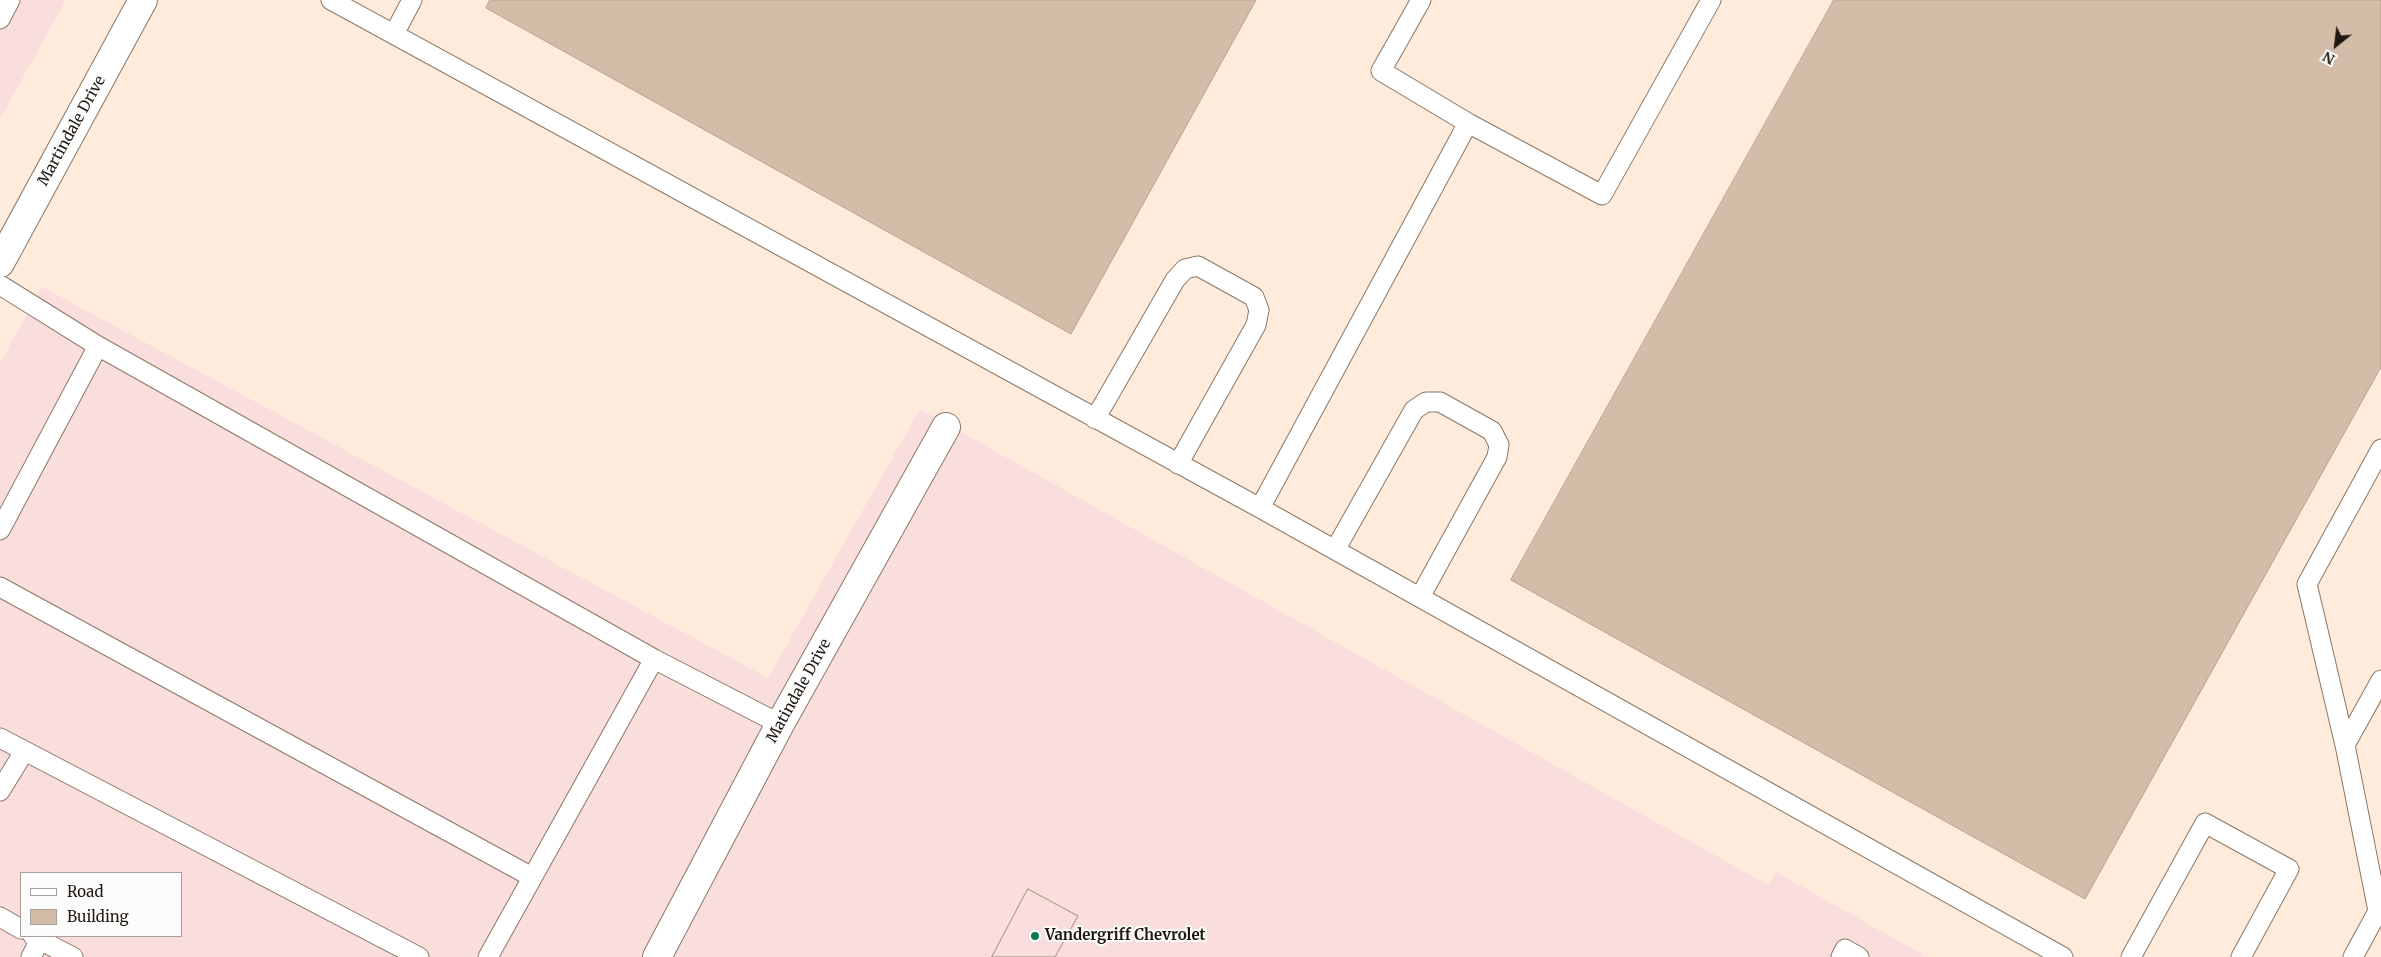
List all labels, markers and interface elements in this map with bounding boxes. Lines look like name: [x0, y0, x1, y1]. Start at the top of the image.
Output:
north arrow: [2311, 20, 2361, 70]
text: N: [2320, 48, 2338, 69]
street label: Martindale Drive: [34, 73, 110, 189]
street label: Matindale Drive: [763, 636, 835, 746]
legend: [20, 872, 182, 937]
text: Road: [67, 882, 103, 901]
text: Building: [67, 907, 129, 926]
place label: Vandergriff Chevrolet: [1045, 927, 1206, 945]
marker: Vandergriff Chevrolet: [1029, 930, 1041, 942]

